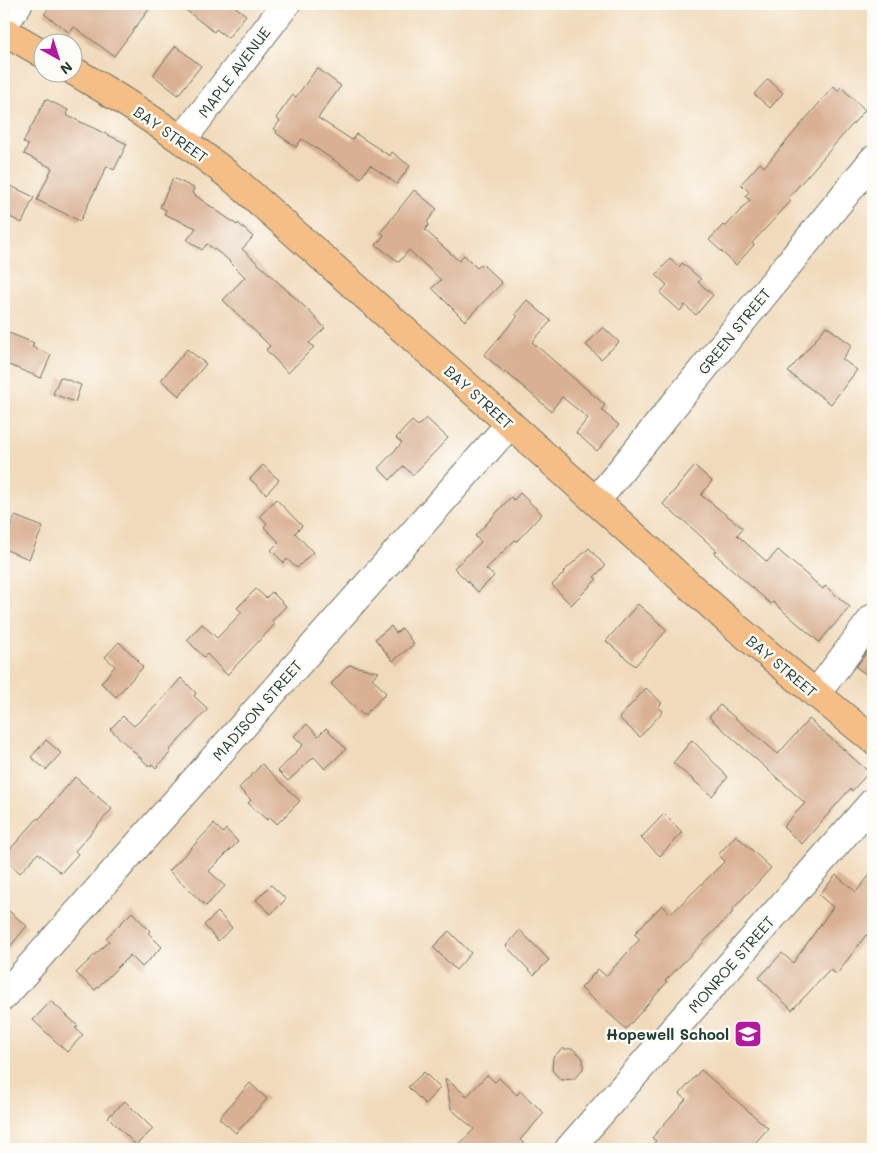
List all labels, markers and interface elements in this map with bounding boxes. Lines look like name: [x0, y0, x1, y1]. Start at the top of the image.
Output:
street label: MAPLE AVENUE: [193, 22, 275, 121]
north arrow: [32, 32, 82, 82]
text: N: [56, 58, 77, 79]
street label: BAY STREET: [130, 101, 212, 167]
street label: GREEN STREET: [693, 284, 775, 378]
street label: BAY STREET: [440, 361, 518, 433]
street label: BAY STREET: [743, 631, 821, 701]
street label: MADISON STREET: [208, 655, 306, 765]
street label: MONROE STREET: [684, 911, 778, 1017]
school or university icon: Hopewell School: [733, 1019, 763, 1049]
place label: Hopewell School: [606, 1024, 729, 1044]

